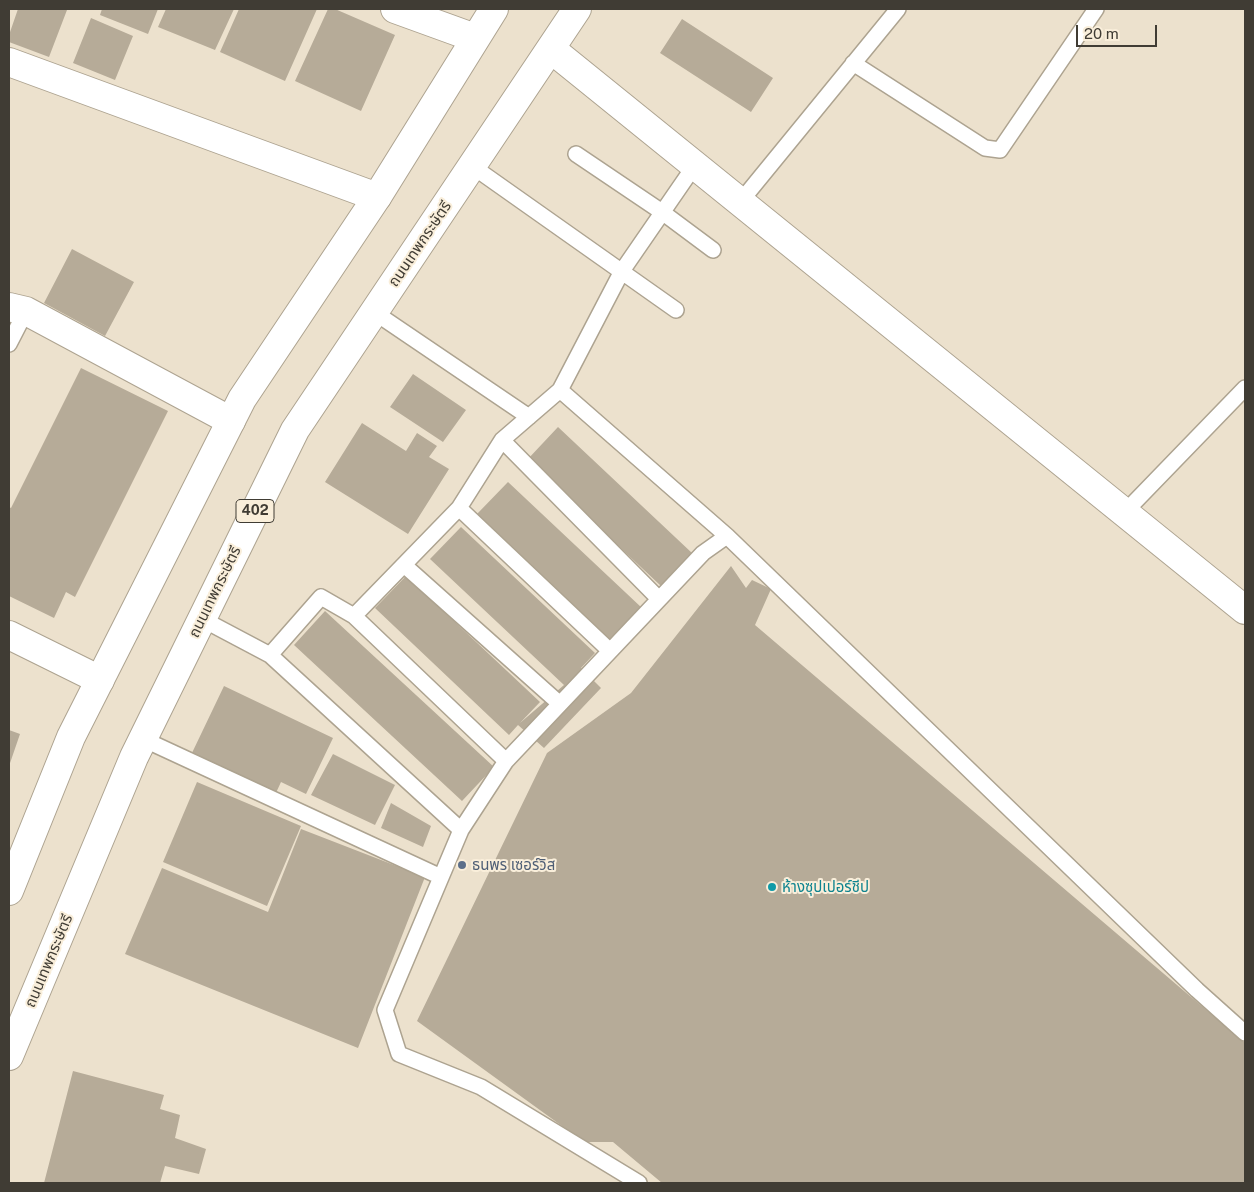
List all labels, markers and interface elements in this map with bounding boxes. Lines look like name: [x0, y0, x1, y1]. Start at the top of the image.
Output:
scale bar: [1079, 15, 1160, 47]
text: 20 m: [1084, 25, 1119, 42]
street label: ถนนเทพกระษัตรี: [385, 198, 455, 290]
road number: 402: [236, 500, 274, 522]
street label: ถนนเทพกระษัตรี: [185, 543, 245, 641]
place label: ธนพร เซอร์วิส: [472, 856, 555, 874]
marker: ธนพร เซอร์วิส: [456, 859, 468, 871]
place label: ห้างซุปเปอร์ชีป: [782, 878, 869, 896]
marker: ห้างซุปเปอร์ชีป: [766, 881, 778, 893]
street label: ถนนเทพกระษัตรี: [21, 912, 77, 1010]

